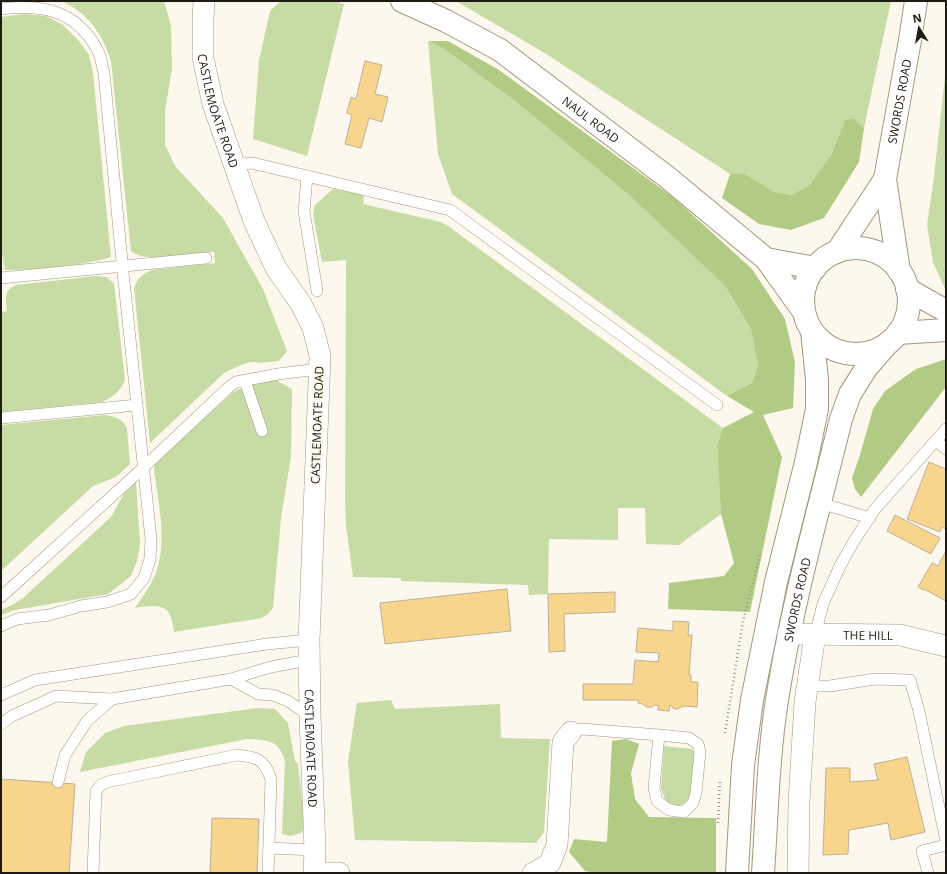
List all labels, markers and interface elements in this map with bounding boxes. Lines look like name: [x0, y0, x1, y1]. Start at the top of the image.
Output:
north arrow: [899, 8, 939, 48]
text: N: [911, 9, 923, 26]
street label: CASTLEMOATE ROAD: [195, 54, 243, 170]
street label: SWORDS ROAD: [883, 58, 915, 145]
street label: NAUL ROAD: [559, 92, 623, 147]
street label: CASTLEMOATE ROAD: [306, 366, 328, 484]
street label: SWORDS ROAD: [779, 556, 815, 643]
street label: THE HILL: [843, 626, 893, 643]
street label: CASTLEMOATE ROAD: [301, 689, 322, 808]

